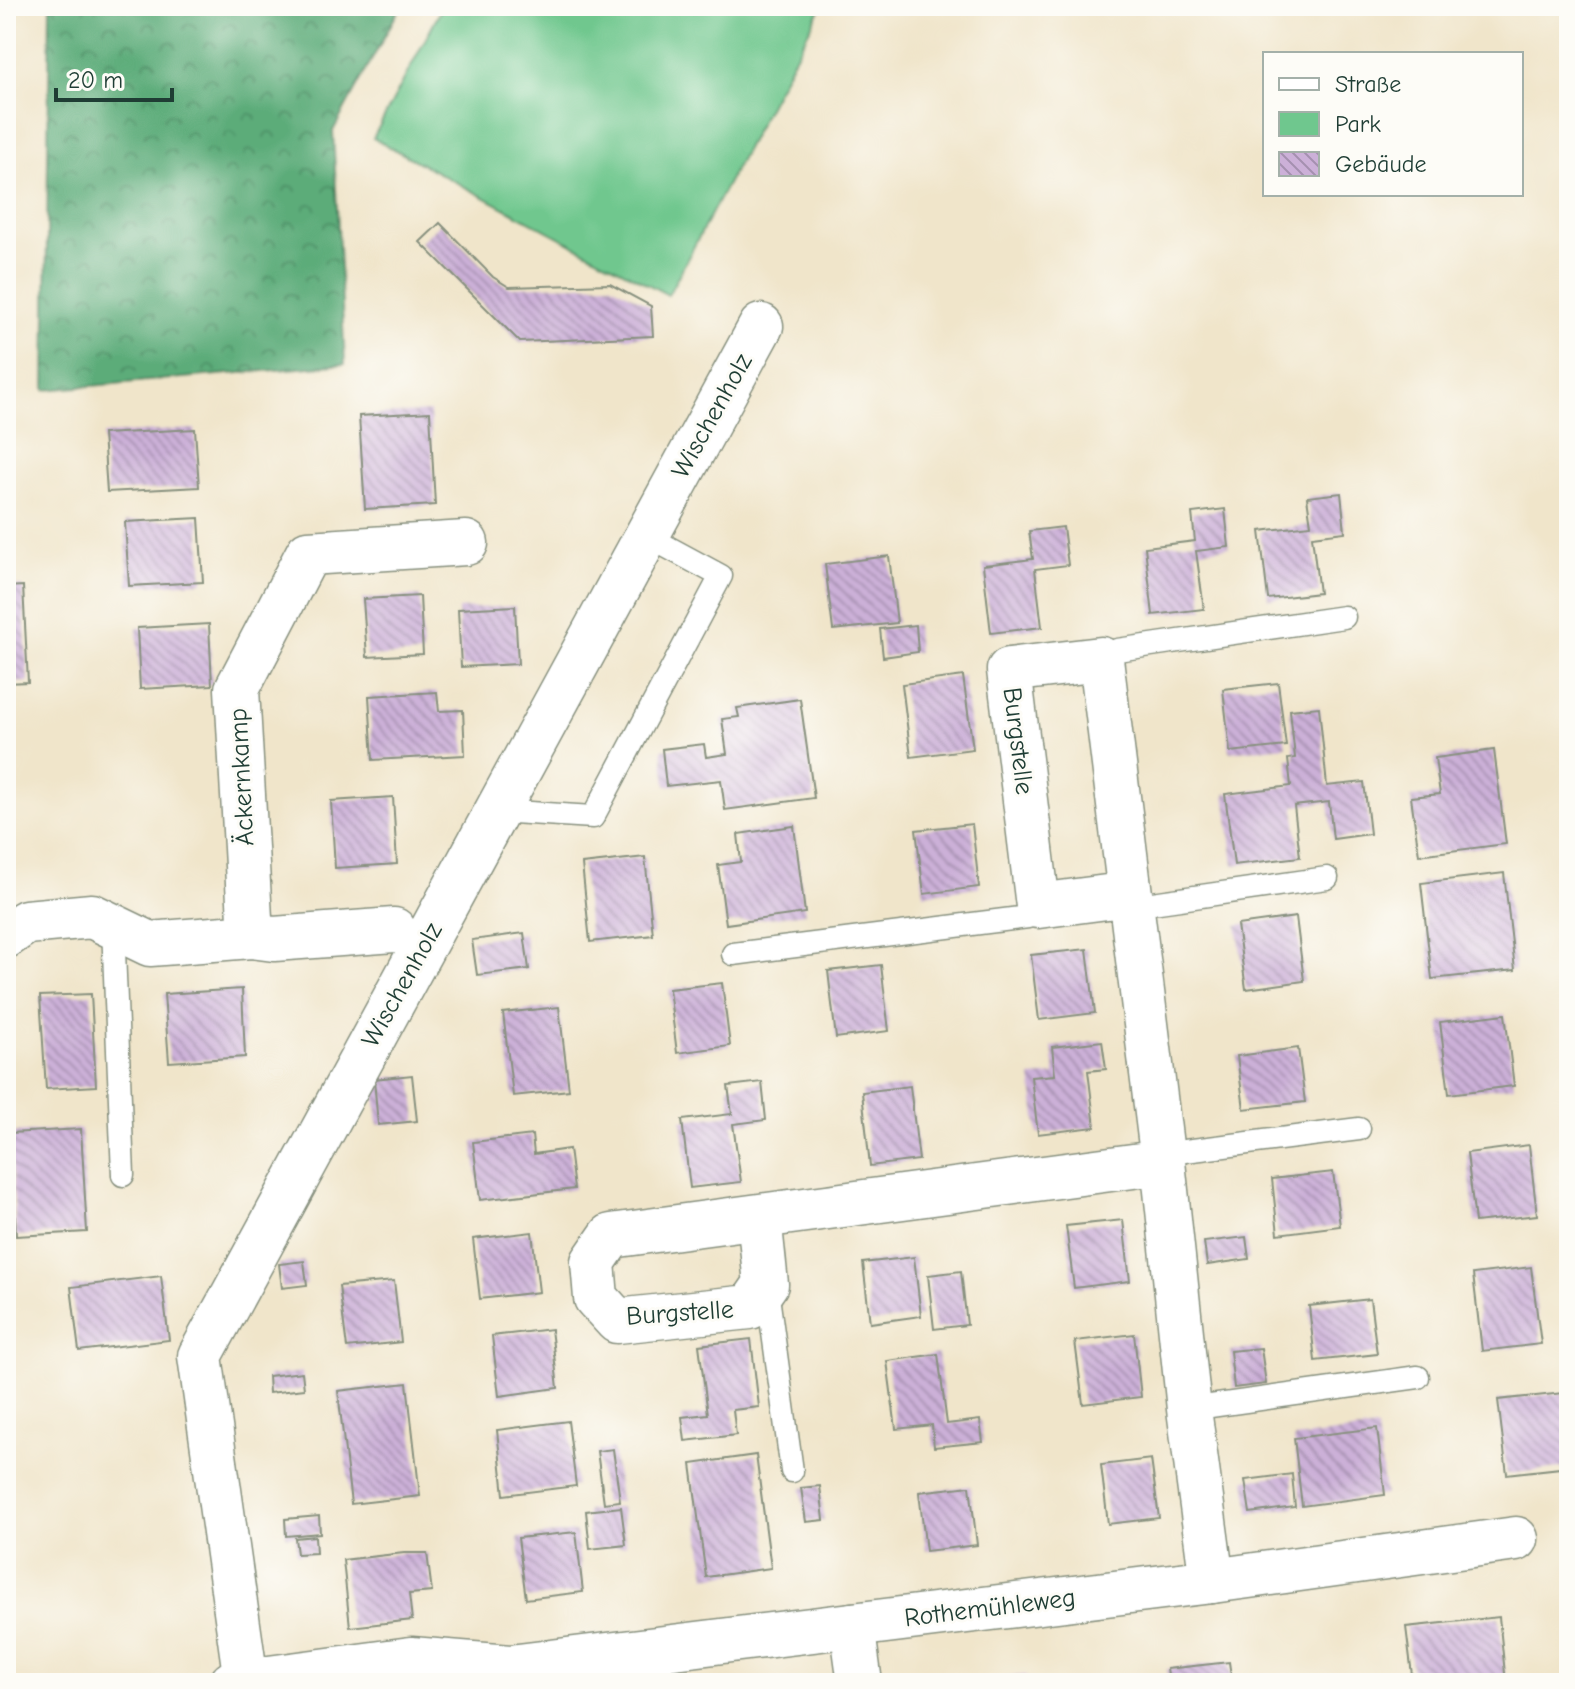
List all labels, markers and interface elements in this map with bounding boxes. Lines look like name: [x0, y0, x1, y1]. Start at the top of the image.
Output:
scale bar: [56, 52, 172, 102]
legend: [1263, 52, 1523, 196]
text: 20 m: [68, 66, 123, 94]
text: Straße: [1335, 70, 1401, 98]
text: Park: [1335, 110, 1381, 138]
text: Gebäude: [1335, 150, 1426, 178]
street label: Wischenholz: [665, 348, 759, 484]
street label: Burgstelle: [997, 686, 1039, 796]
street label: Äckernkamp: [223, 707, 261, 847]
street label: Wischenholz: [355, 917, 449, 1053]
street label: Burgstelle: [625, 1294, 735, 1332]
street label: Rothemühleweg: [903, 1583, 1077, 1633]

